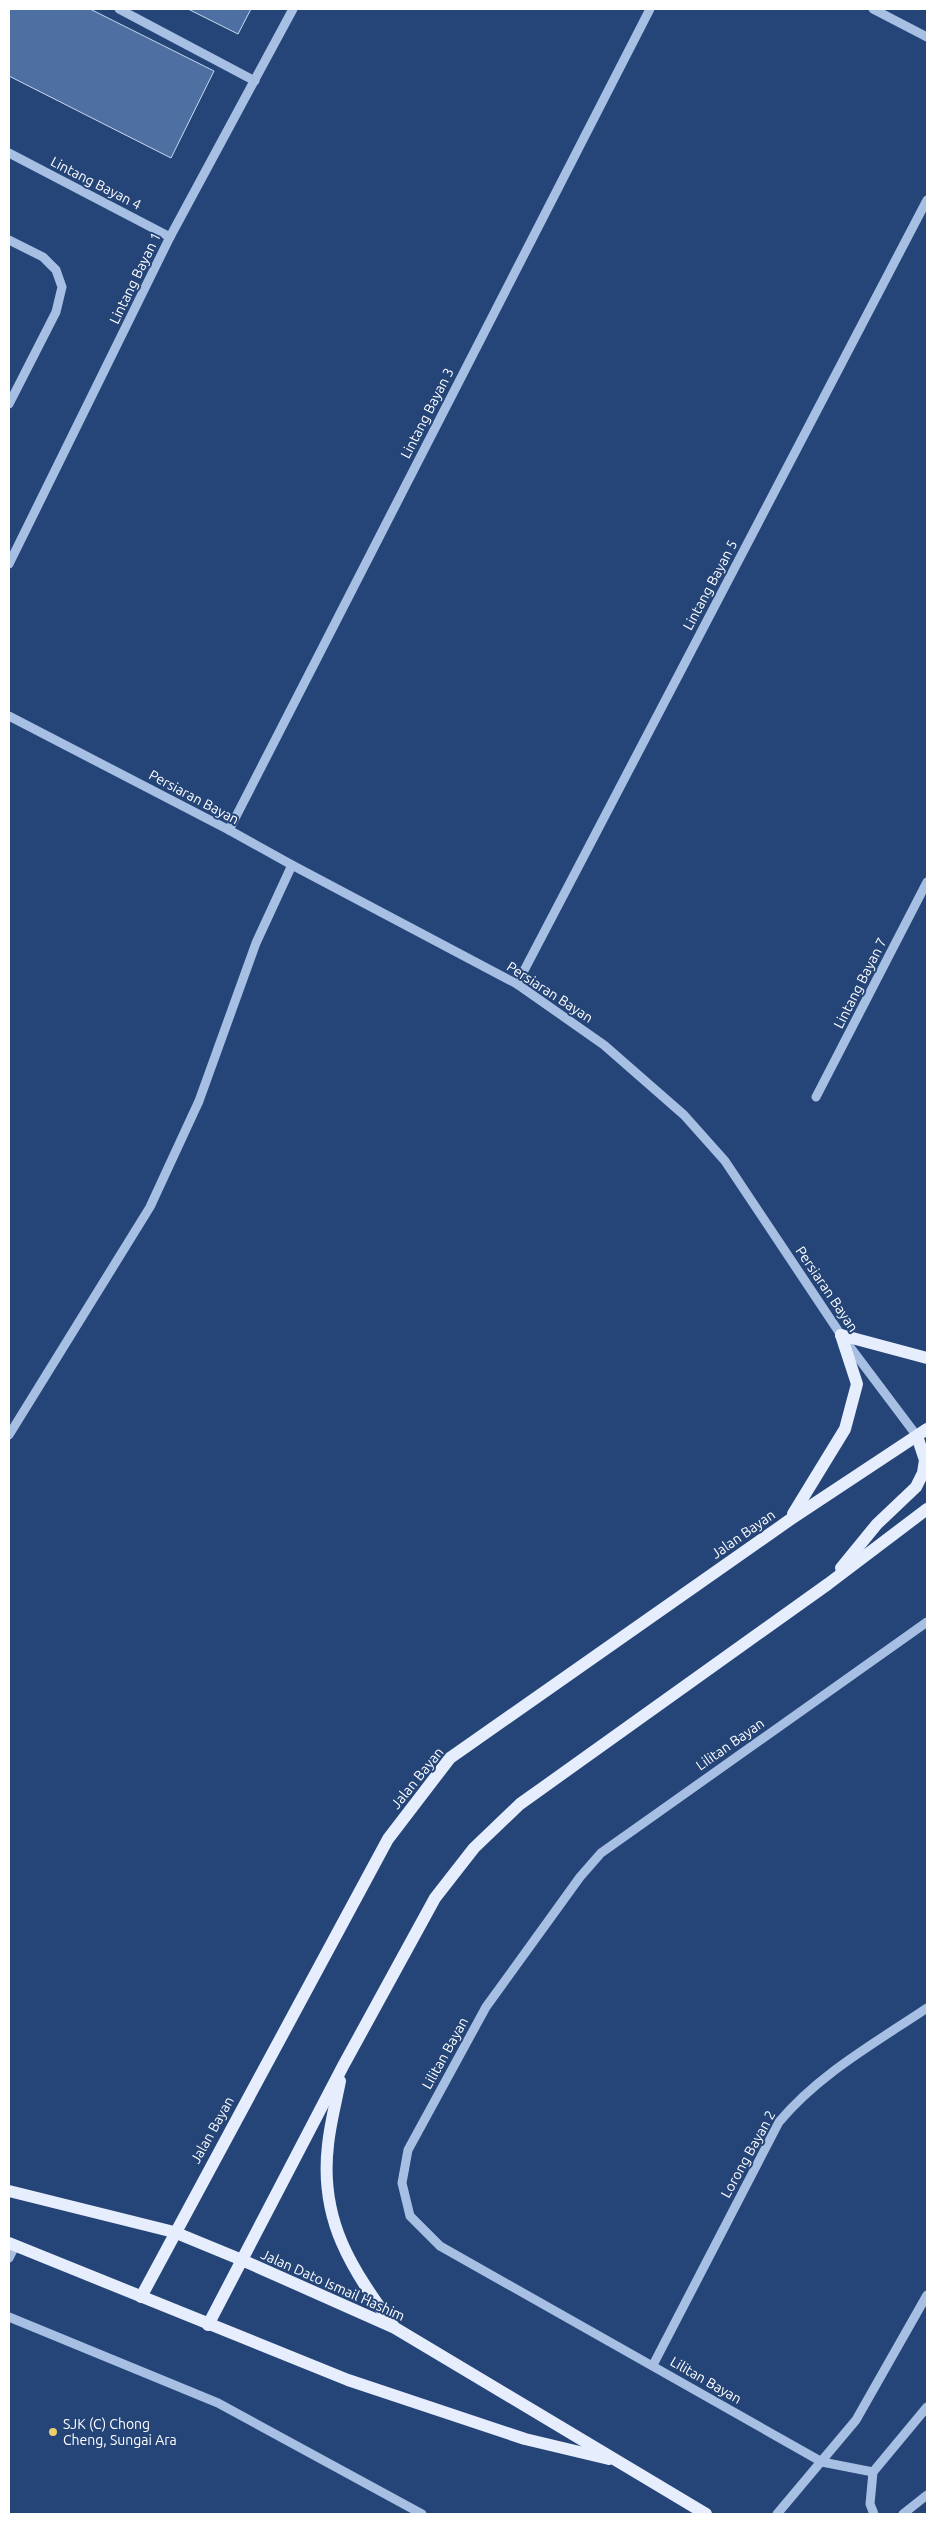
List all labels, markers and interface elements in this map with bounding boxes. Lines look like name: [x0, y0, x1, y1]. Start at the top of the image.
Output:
street label: Lintang Bayan 4: [48, 153, 144, 213]
street label: Lintang Bayan 1: [106, 230, 164, 326]
street label: Lintang Bayan 3: [397, 365, 457, 461]
street label: Lintang Bayan 5: [680, 537, 740, 633]
street label: Persiaran Bayan: [146, 767, 242, 827]
street label: Lintang Bayan 7: [830, 935, 890, 1031]
street label: Persiaran Bayan: [504, 958, 596, 1026]
street label: Persiaran Bayan: [793, 1243, 861, 1335]
street label: Jalan Bayan: [708, 1506, 778, 1562]
street label: Lilitan Bayan: [693, 1715, 767, 1773]
street label: Jalan Bayan: [387, 1744, 447, 1812]
street label: Lilitan Bayan: [419, 2014, 471, 2092]
street label: Jalan Bayan: [187, 2094, 237, 2166]
street label: Lorong Bayan 2: [717, 2108, 779, 2200]
street label: Jalan Dato Ismail Hashim: [259, 2246, 407, 2324]
street label: Lilitan Bayan: [668, 2353, 744, 2407]
place label: SJK (C) Chong Cheng, Sungai Ara: [63, 2416, 177, 2448]
marker: SJK (C) Chong Cheng, Sungai Ara: [47, 2426, 59, 2438]

